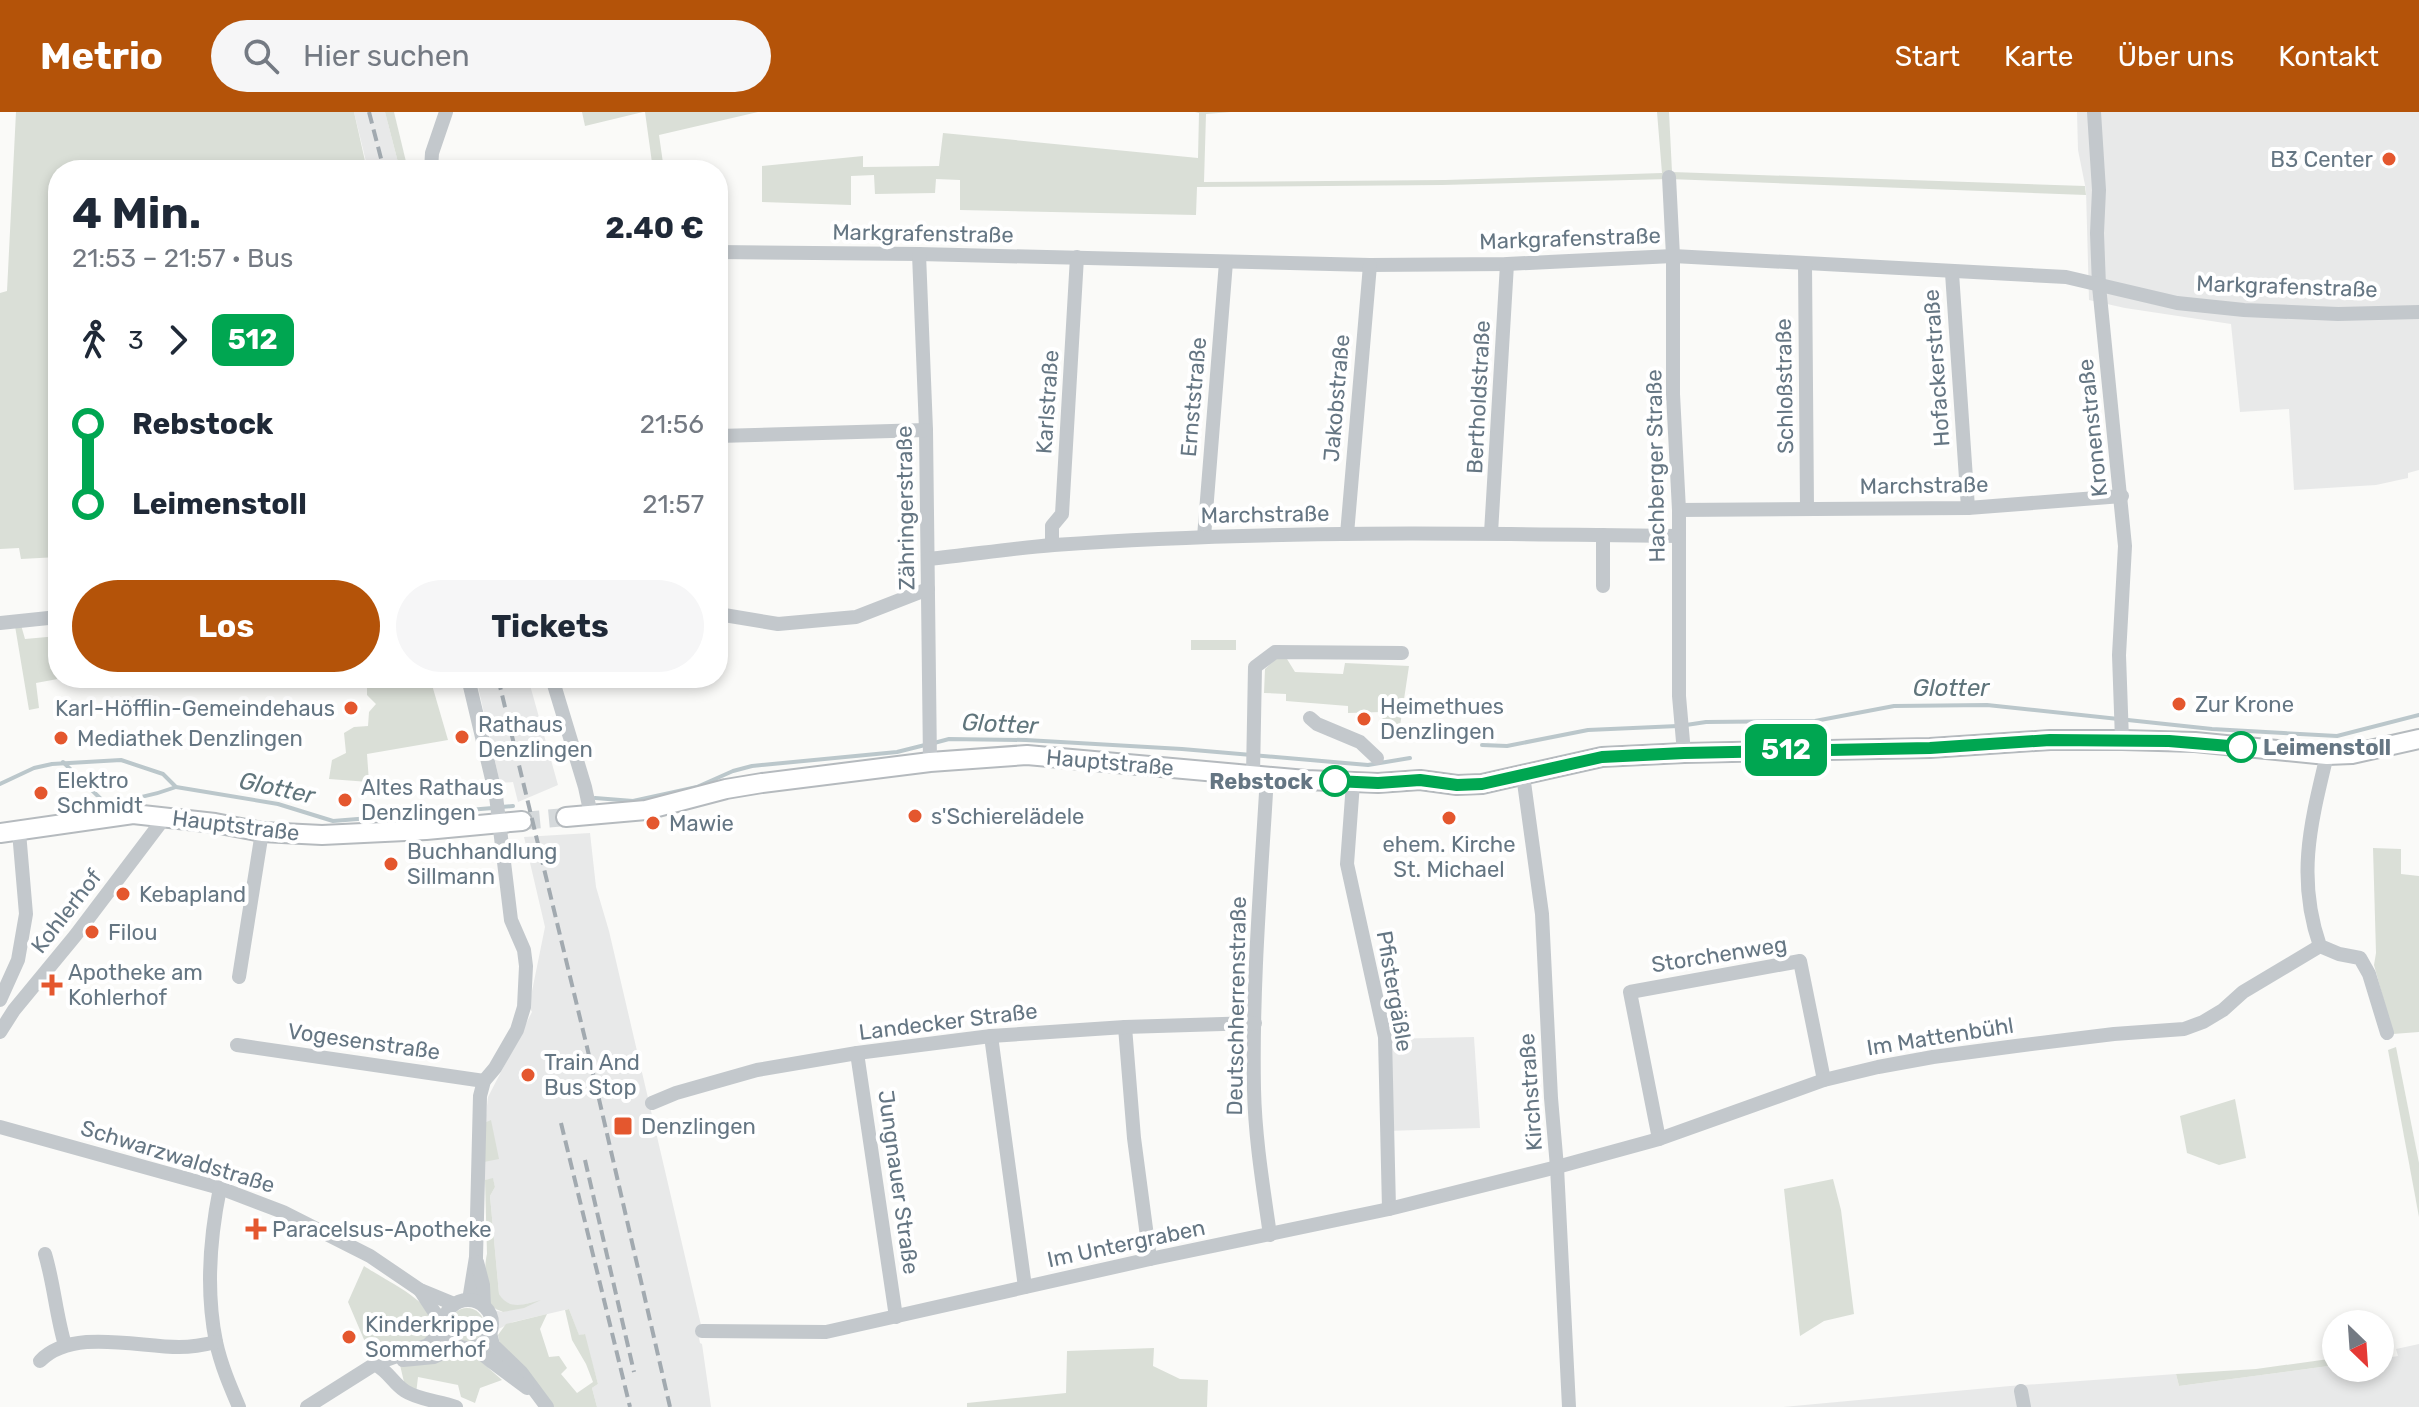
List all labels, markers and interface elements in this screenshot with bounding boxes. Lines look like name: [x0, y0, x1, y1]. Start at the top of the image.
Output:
search box: [211, 20, 771, 92]
text: Metrio: [40, 33, 163, 79]
icon: search: [239, 34, 283, 78]
text: Hier suchen: [303, 38, 470, 74]
text: Start: [1895, 40, 1960, 73]
text: Karte: [2004, 40, 2073, 73]
text: Über uns: [2117, 40, 2234, 73]
text: Kontakt: [2278, 40, 2379, 73]
place label: B3 Center: [2270, 146, 2374, 173]
marker: B3 Center: [2380, 150, 2398, 168]
text: 4 Min.: [72, 187, 201, 239]
text: 2.40 €: [605, 210, 704, 246]
street label: Markgrafenstraße: [832, 218, 1014, 249]
street label: Markgrafenstraße: [1479, 222, 1661, 255]
text: 21:53 – 21:57 · Bus: [72, 243, 293, 274]
street label: Markgrafenstraße: [2196, 270, 2378, 303]
street label: Hofackerstraße: [1918, 288, 1955, 448]
icon: walk: [72, 318, 116, 362]
icon: forward: [156, 318, 200, 362]
street label: Schloßstraße: [1770, 318, 1799, 454]
street label: Bertholdstraße: [1461, 319, 1496, 475]
text: 512: [228, 323, 278, 356]
text: 3: [128, 325, 144, 356]
street label: Jakobstraße: [1317, 333, 1356, 463]
street label: Ernststraße: [1175, 336, 1212, 458]
street label: Karlstraße: [1030, 349, 1065, 455]
street label: Kronenstraße: [2072, 358, 2113, 498]
street label: Hachberger Straße: [1640, 369, 1671, 563]
text: Rebstock: [132, 406, 273, 442]
text: 21:56: [640, 409, 704, 440]
street label: Zähringerstraße: [891, 425, 920, 591]
street label: Marchstraße: [1859, 471, 1989, 500]
text: Leimenstoll: [132, 486, 307, 522]
text: 21:57: [642, 489, 704, 520]
street label: Marchstraße: [1200, 500, 1330, 529]
button: Los: [72, 580, 380, 672]
button: Tickets: [396, 580, 704, 672]
water label: Glotter: [1913, 674, 1990, 702]
place label: Zur Krone: [2195, 691, 2294, 718]
place label: Heimethues Denzlingen: [1380, 693, 1504, 745]
place label: Karl-Höfflin-Gemeindehaus: [55, 695, 335, 722]
marker: Zur Krone: [2170, 695, 2188, 713]
marker: Karl-Höfflin-Gemeindehaus: [342, 699, 360, 717]
water label: Glotter: [961, 708, 1040, 740]
marker: Heimethues Denzlingen: [1355, 710, 1373, 728]
place label: Rathaus Denzlingen: [478, 711, 593, 763]
line badge: 512: [1740, 724, 1832, 776]
place label: Mediathek Denzlingen: [77, 725, 303, 752]
marker: Rathaus Denzlingen: [453, 728, 471, 746]
marker: Mediathek Denzlingen: [52, 729, 70, 747]
marker: Leimenstoll: [2226, 732, 2256, 762]
text: 512: [1761, 733, 1811, 766]
place label: Leimenstoll: [2263, 734, 2391, 761]
street label: Hauptstraße: [1045, 743, 1175, 782]
water label: Glotter: [237, 766, 318, 810]
marker: Rebstock: [1320, 766, 1350, 796]
place label: Elektro Schmidt: [57, 767, 143, 819]
place label: Rebstock: [1209, 768, 1313, 795]
place label: Altes Rathaus Denzlingen: [361, 774, 504, 826]
marker: Elektro Schmidt: [32, 784, 50, 802]
marker: Altes Rathaus Denzlingen: [336, 791, 354, 809]
place label: s'Schierelädele: [931, 803, 1084, 830]
street label: Hauptstraße: [171, 804, 301, 847]
marker: s'Schierelädele: [906, 807, 924, 825]
marker: ehem. Kirche St. Michael: [1440, 809, 1458, 827]
place label: Mawie: [669, 810, 734, 837]
marker: Mawie: [644, 814, 662, 832]
place label: ehem. Kirche St. Michael: [1382, 831, 1516, 883]
place label: Buchhandlung Sillmann: [407, 838, 558, 890]
marker: Buchhandlung Sillmann: [382, 855, 400, 873]
street label: Kohlerhof: [25, 864, 108, 959]
place label: Kebapland: [139, 881, 246, 908]
marker: Kebapland: [114, 885, 132, 903]
street label: Deutschherrenstraße: [1221, 896, 1252, 1116]
place label: Filou: [108, 919, 157, 946]
marker: Filou: [83, 923, 101, 941]
street label: Pfistergäßle: [1371, 928, 1418, 1054]
street label: Storchenweg: [1649, 930, 1789, 979]
place label: Apotheke am Kohlerhof: [68, 959, 203, 1011]
marker: Apotheke am Kohlerhof: [43, 976, 61, 994]
street label: Landecker Straße: [857, 997, 1039, 1046]
street label: Im Mattenbühl: [1865, 1012, 2015, 1061]
street label: Vogesenstraße: [286, 1017, 442, 1066]
street label: Kirchstraße: [1513, 1032, 1548, 1152]
place label: Train And Bus Stop: [544, 1049, 640, 1101]
marker: Train And Bus Stop: [519, 1066, 537, 1084]
street label: Jungnauer Straße: [872, 1088, 925, 1276]
place label: Denzlingen: [641, 1113, 756, 1140]
street label: Schwarzwaldstraße: [78, 1114, 278, 1199]
marker: Denzlingen: [612, 1115, 634, 1137]
street label: Im Untergraben: [1045, 1214, 1208, 1273]
place label: Paracelsus-Apotheke: [272, 1216, 492, 1243]
marker: Paracelsus-Apotheke: [247, 1220, 265, 1238]
north arrow: [2322, 1310, 2394, 1382]
map controls: [2322, 1310, 2394, 1382]
place label: Kinderkrippe Sommerhof: [365, 1311, 494, 1363]
marker: Kinderkrippe Sommerhof: [340, 1328, 358, 1346]

